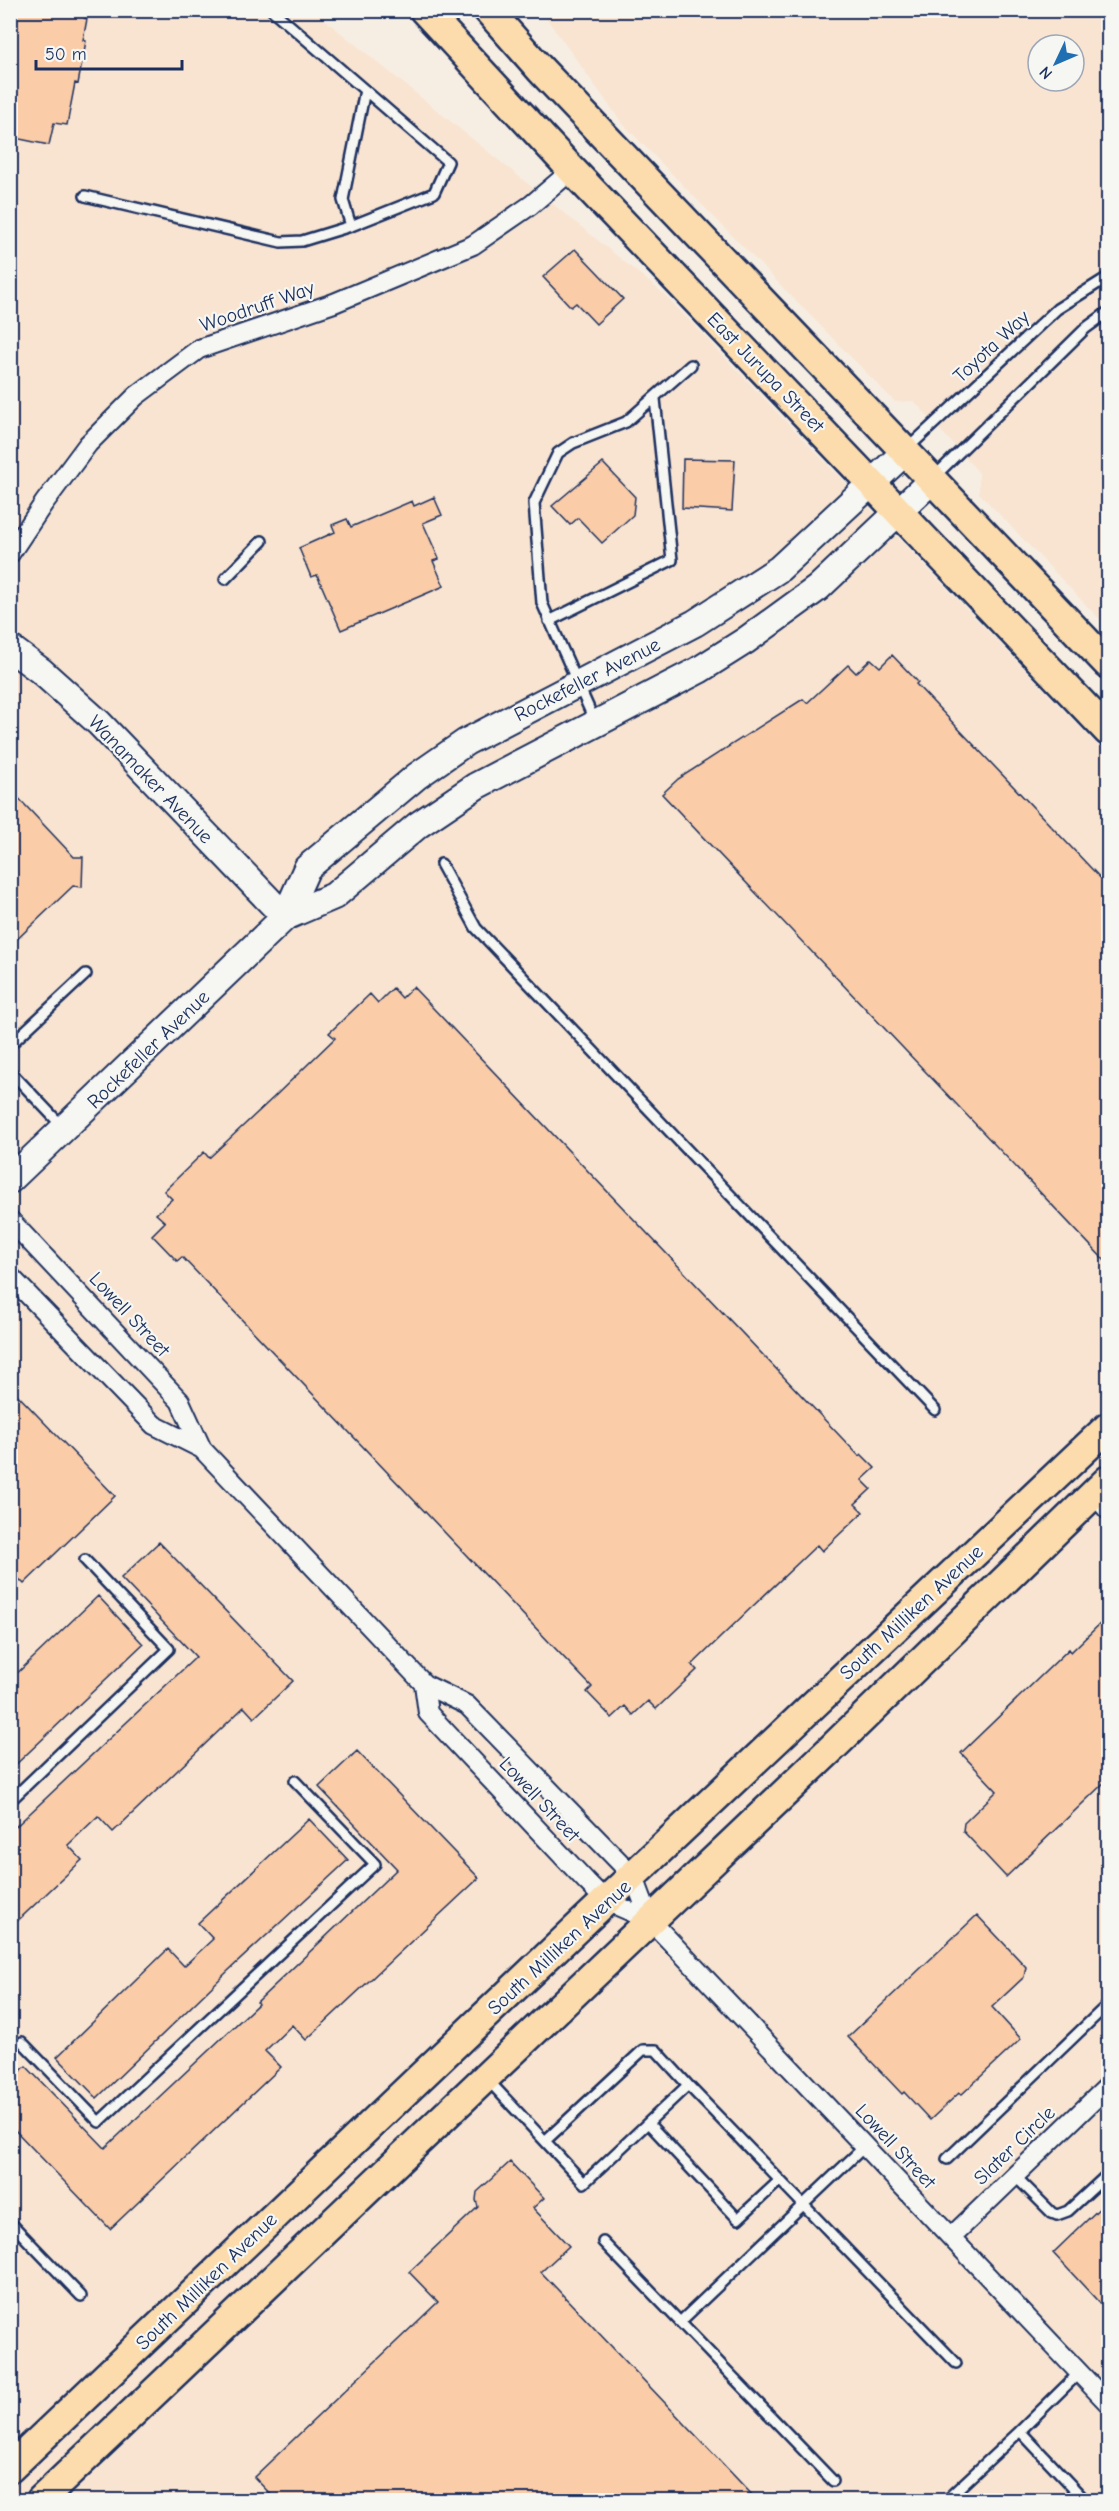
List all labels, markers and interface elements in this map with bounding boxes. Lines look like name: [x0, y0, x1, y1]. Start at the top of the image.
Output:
scale bar: [36, 33, 182, 71]
north arrow: [1026, 33, 1086, 93]
text: 50 m: [45, 44, 87, 65]
text: N: [1036, 63, 1056, 83]
street label: Woodruff Way: [197, 276, 317, 337]
street label: Toyota Way: [949, 305, 1034, 387]
street label: East Jurupa Street: [702, 307, 830, 438]
street label: Rockefeller Avenue: [510, 633, 664, 726]
street label: Wanamaker Avenue: [84, 710, 218, 848]
street label: Rockefeller Avenue: [83, 985, 214, 1113]
street label: Lowell Street: [85, 1267, 175, 1362]
street label: South Milliken Avenue: [835, 1540, 988, 1685]
street label: Lowell Street: [495, 1752, 585, 1847]
street label: South Milliken Avenue: [483, 1875, 636, 2020]
street label: Lowell Street: [851, 2099, 941, 2194]
street label: Slater Circle: [969, 2101, 1060, 2190]
street label: South Milliken Avenue: [131, 2208, 282, 2355]

